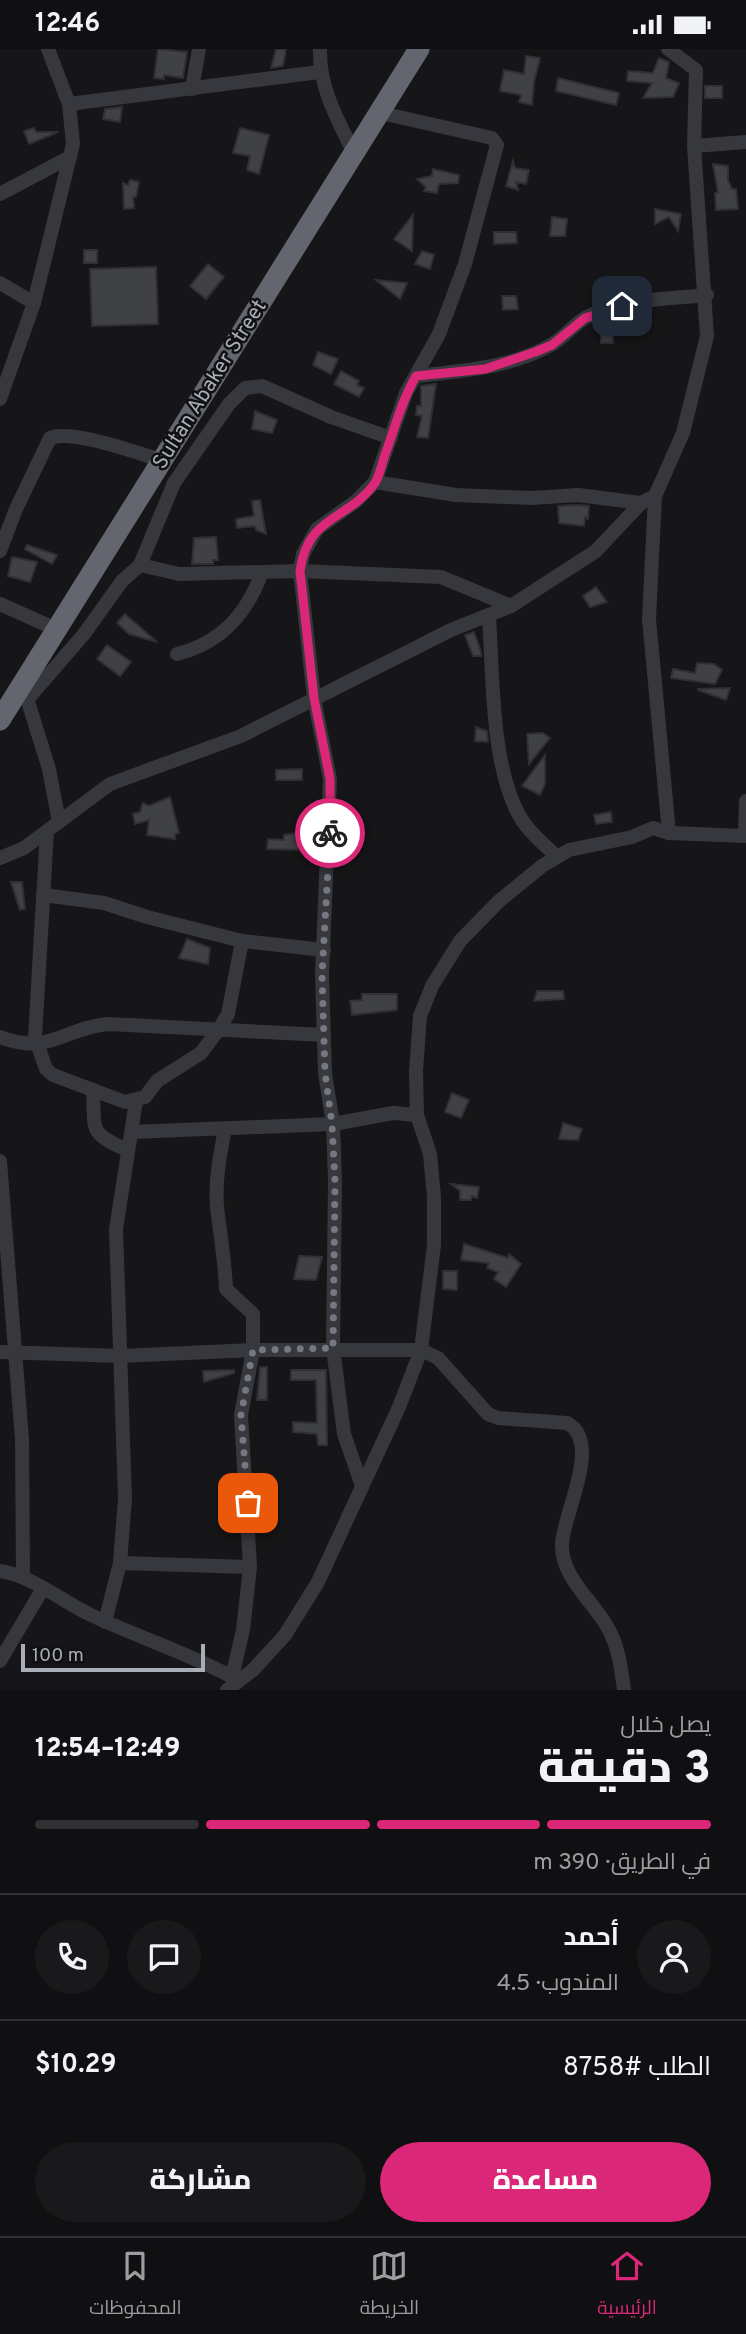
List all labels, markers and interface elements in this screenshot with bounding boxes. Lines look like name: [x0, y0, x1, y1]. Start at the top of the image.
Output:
text: 12:46: [35, 8, 100, 41]
pin: [592, 276, 652, 336]
icon: home: [603, 287, 641, 325]
street label: Sultan Abaker Street: [147, 295, 273, 475]
courier: [295, 798, 365, 868]
icon: bike: [311, 814, 349, 852]
pin: [218, 1473, 278, 1533]
icon: bag: [229, 1484, 267, 1522]
scale bar: [21, 1641, 205, 1673]
text: 100 m: [32, 1644, 84, 1668]
text: يصل خلال: [620, 1712, 711, 1741]
text: 12:49–12:54: [35, 1733, 180, 1766]
text: 3 دقيقة: [538, 1741, 711, 1800]
text: في الطريق · 390 m: [533, 1849, 711, 1878]
button: phone: [35, 1920, 109, 1994]
button: chat: [127, 1920, 201, 1994]
button: person: [637, 1920, 711, 1994]
text: أحمد: [563, 1922, 619, 1955]
text: المندوب · 4.5: [497, 1970, 619, 1999]
text: $10.29: [35, 2049, 116, 2082]
text: الطلب #8758: [563, 2052, 711, 2085]
button: مشاركة: [35, 2142, 366, 2222]
button: مساعدة: [380, 2142, 711, 2222]
tab: المحفوظات: [89, 2247, 182, 2325]
tab: الخريطة: [360, 2247, 419, 2325]
tab: الرئيسية: [597, 2247, 657, 2325]

